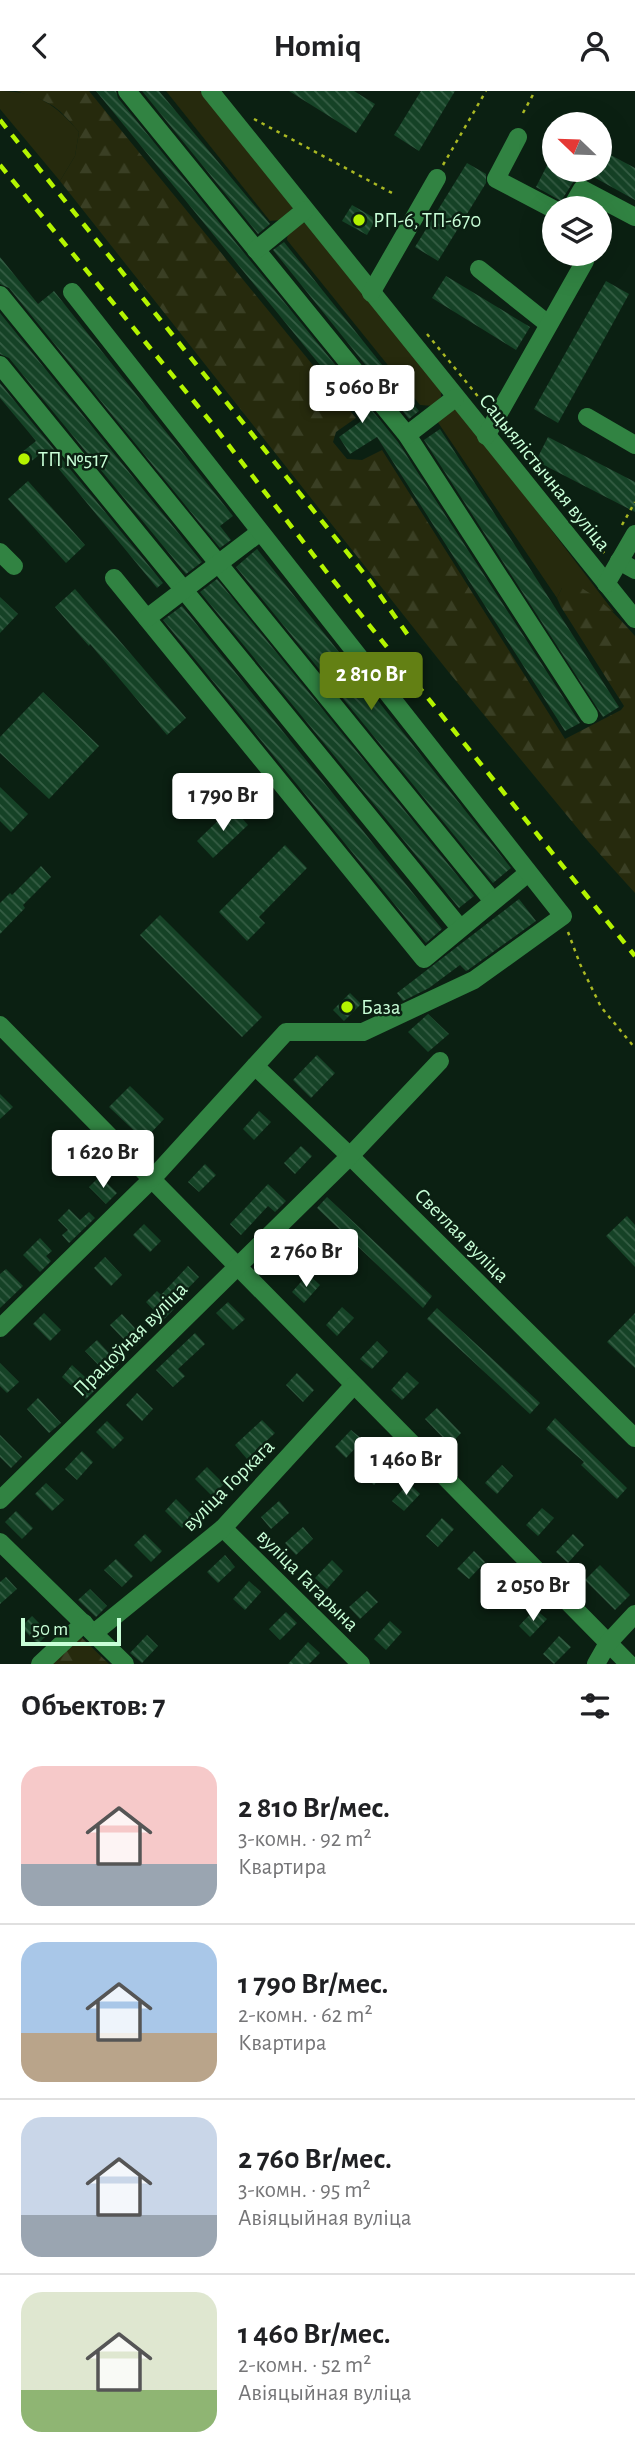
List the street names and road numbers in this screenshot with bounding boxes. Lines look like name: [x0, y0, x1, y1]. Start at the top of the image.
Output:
street label: Сацыялістычная вуліца: [475, 390, 615, 555]
street label: Светлая вуліца: [410, 1184, 513, 1287]
street label: Працоўная вуліца: [69, 1278, 192, 1400]
street label: вуліца Горкага: [178, 1435, 279, 1535]
street label: вуліца Гагарына: [253, 1525, 363, 1636]

